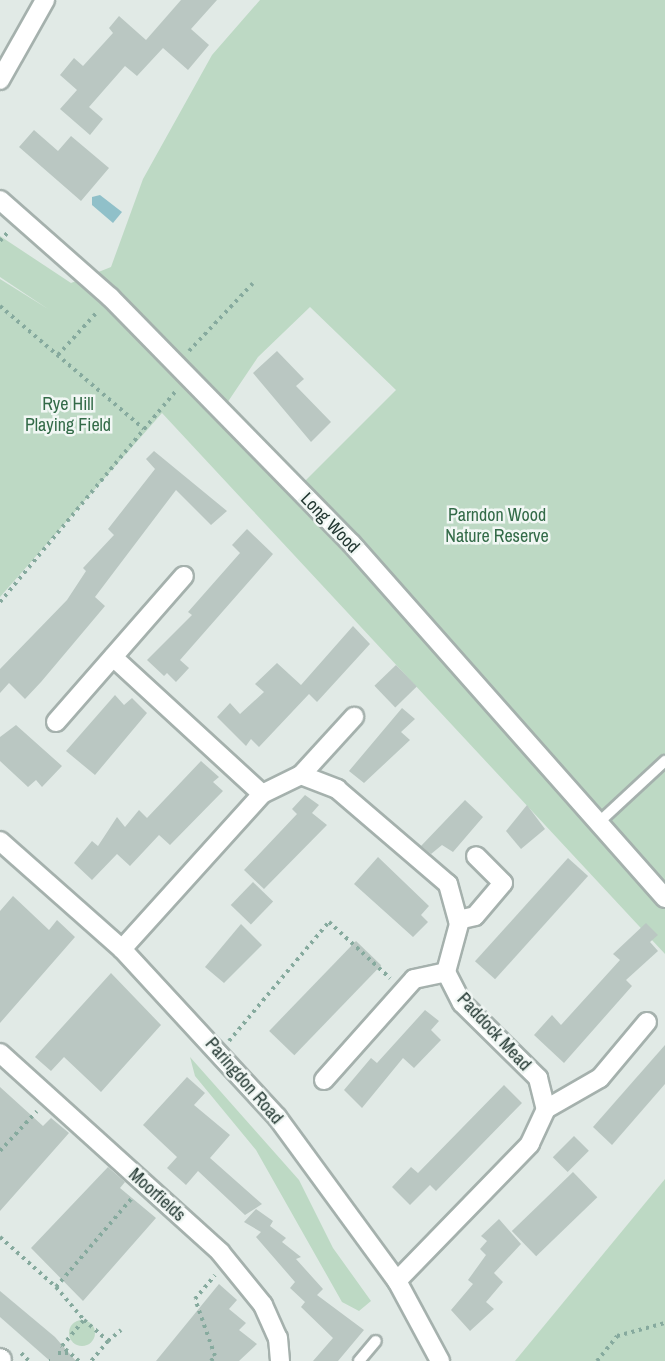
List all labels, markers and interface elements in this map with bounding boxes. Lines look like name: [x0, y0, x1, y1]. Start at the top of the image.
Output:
park label: Rye Hill Playing Field: [25, 394, 111, 436]
street label: Long Wood: [296, 488, 364, 558]
park label: Parndon Wood Nature Reserve: [445, 505, 549, 548]
street label: Paddock Mead: [453, 989, 535, 1075]
street label: Paringdon Road: [201, 1033, 287, 1129]
street label: Moorfields: [124, 1164, 190, 1226]

